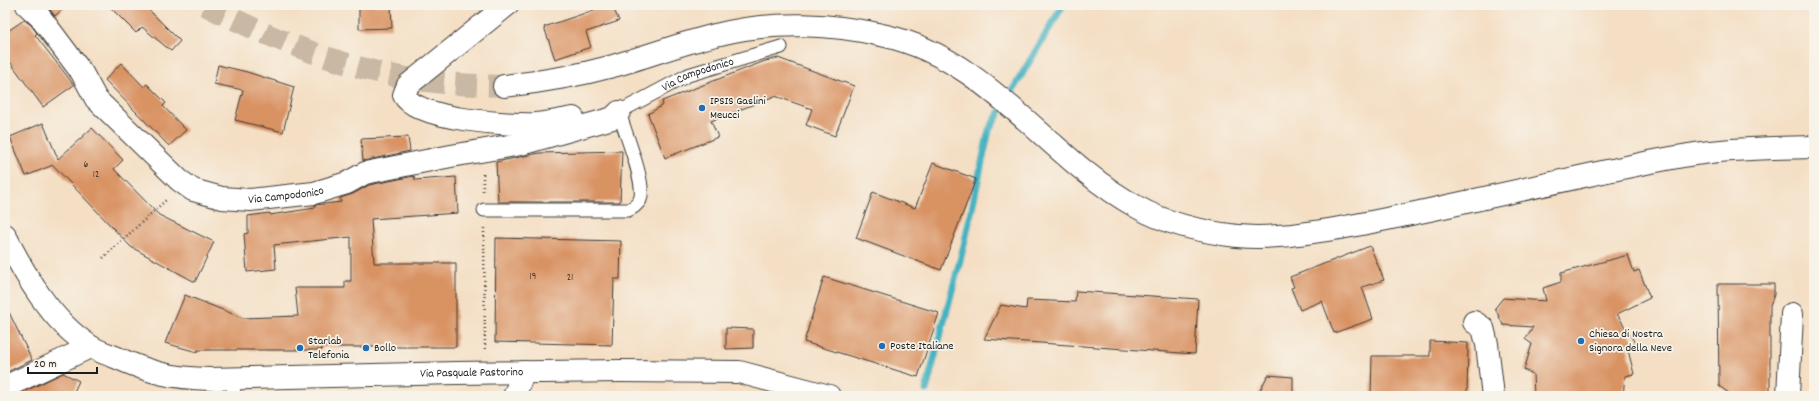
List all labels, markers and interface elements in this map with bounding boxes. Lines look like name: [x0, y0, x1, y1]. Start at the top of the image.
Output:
street label: Via Campodonico: [659, 53, 736, 96]
place label: IPSIS Gaslini Meucci: [710, 93, 766, 124]
marker: IPSIS Gaslini Meucci: [697, 103, 707, 113]
house number: 6: [84, 158, 89, 172]
house number: 12: [93, 168, 99, 182]
street label: Via Campodonico: [248, 182, 326, 209]
house number: 19: [530, 270, 536, 284]
house number: 21: [567, 271, 573, 285]
place label: Chiesa di Nostra Signora della Neve: [1589, 326, 1672, 357]
place label: Starlab Telefonia: [308, 333, 350, 364]
marker: Chiesa di Nostra Signora della Neve: [1576, 336, 1586, 346]
place label: Poste Italiane: [890, 338, 954, 355]
place label: Bollo: [374, 340, 396, 357]
marker: Poste Italiane: [877, 341, 887, 351]
marker: Starlab Telefonia: [295, 343, 305, 353]
marker: Bollo: [361, 343, 371, 353]
scale bar: [28, 349, 97, 375]
text: 20 m: [34, 356, 57, 373]
street label: Via Pasquale Pastorino: [420, 364, 523, 382]

